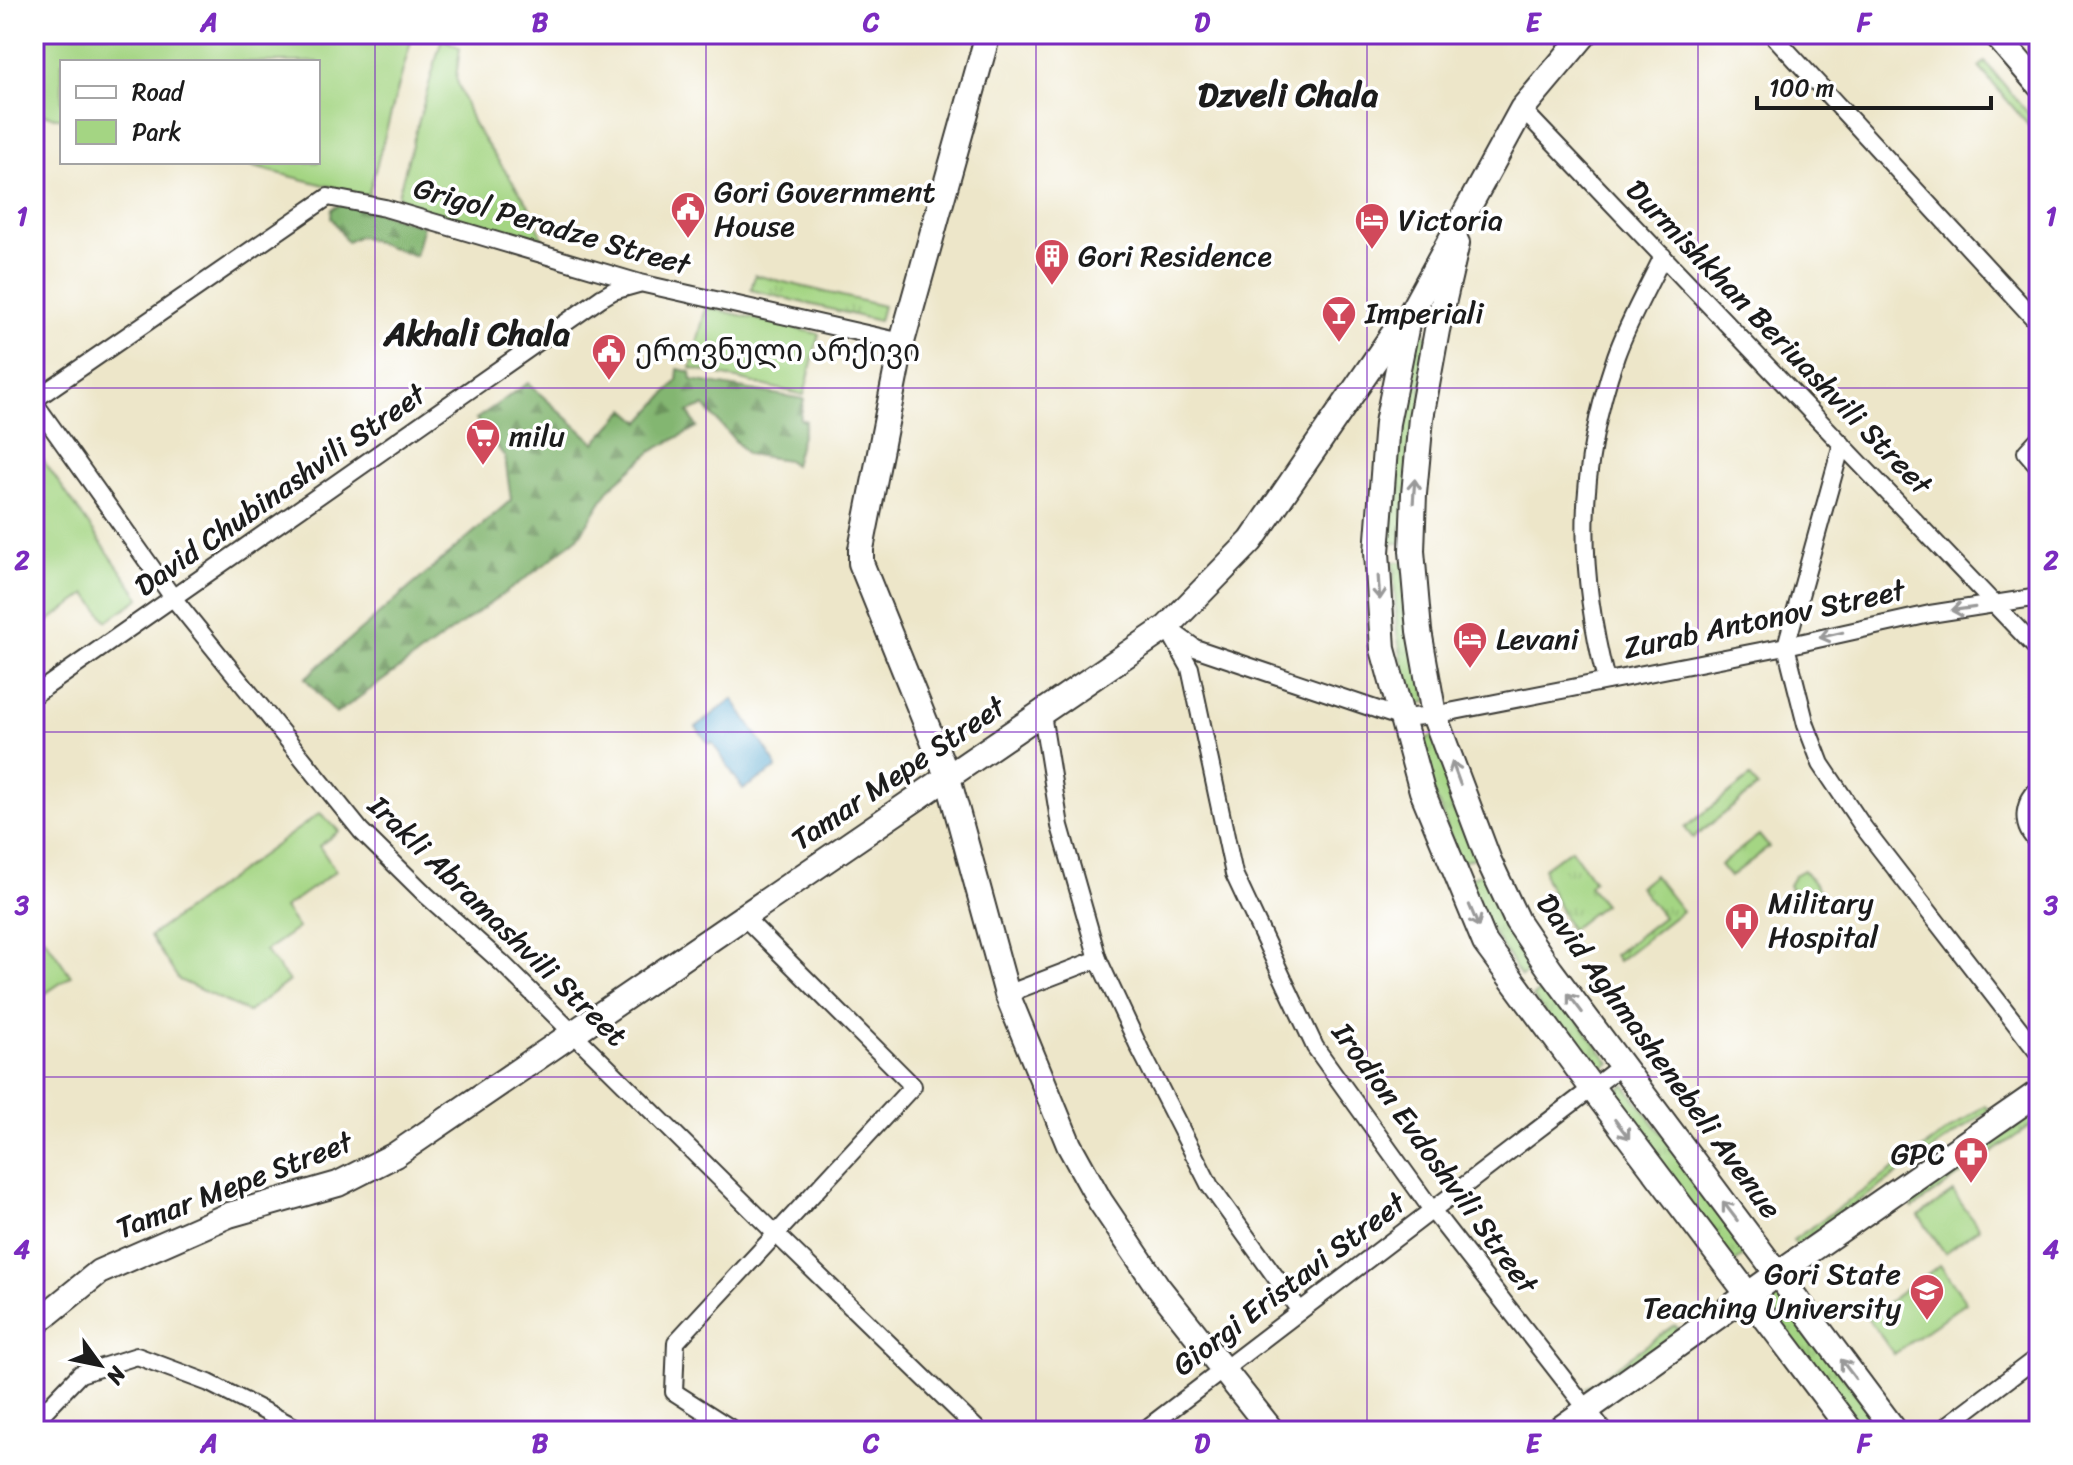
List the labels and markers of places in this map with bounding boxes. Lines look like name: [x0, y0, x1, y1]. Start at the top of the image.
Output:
place label: Gori Government House: [714, 165, 936, 253]
public building icon: Gori Government House: [669, 190, 707, 240]
place label: Victoria: [1398, 193, 1503, 247]
hotel icon: Victoria: [1353, 201, 1391, 251]
place label: Gori Residence: [1078, 229, 1272, 283]
building icon: Gori Residence: [1033, 237, 1071, 287]
place label: Imperiali: [1364, 286, 1485, 340]
bar icon: Imperiali: [1320, 294, 1358, 344]
place label: ეროვნული არქივი: [635, 324, 920, 378]
public building icon: ეროვნული არქივი: [590, 332, 628, 382]
place label: milu: [509, 409, 565, 463]
supermarket icon: milu: [464, 417, 502, 467]
place label: Levani: [1496, 612, 1579, 666]
hotel icon: Levani: [1451, 620, 1489, 670]
place label: Military Hospital: [1768, 876, 1880, 964]
hospital icon: Military Hospital: [1723, 901, 1761, 951]
place label: GPC: [1891, 1127, 1945, 1181]
pharmacy icon: GPC: [1952, 1135, 1990, 1185]
place label: Gori State Teaching University: [1643, 1247, 1901, 1335]
school or university icon: Gori State Teaching University: [1908, 1272, 1946, 1322]

